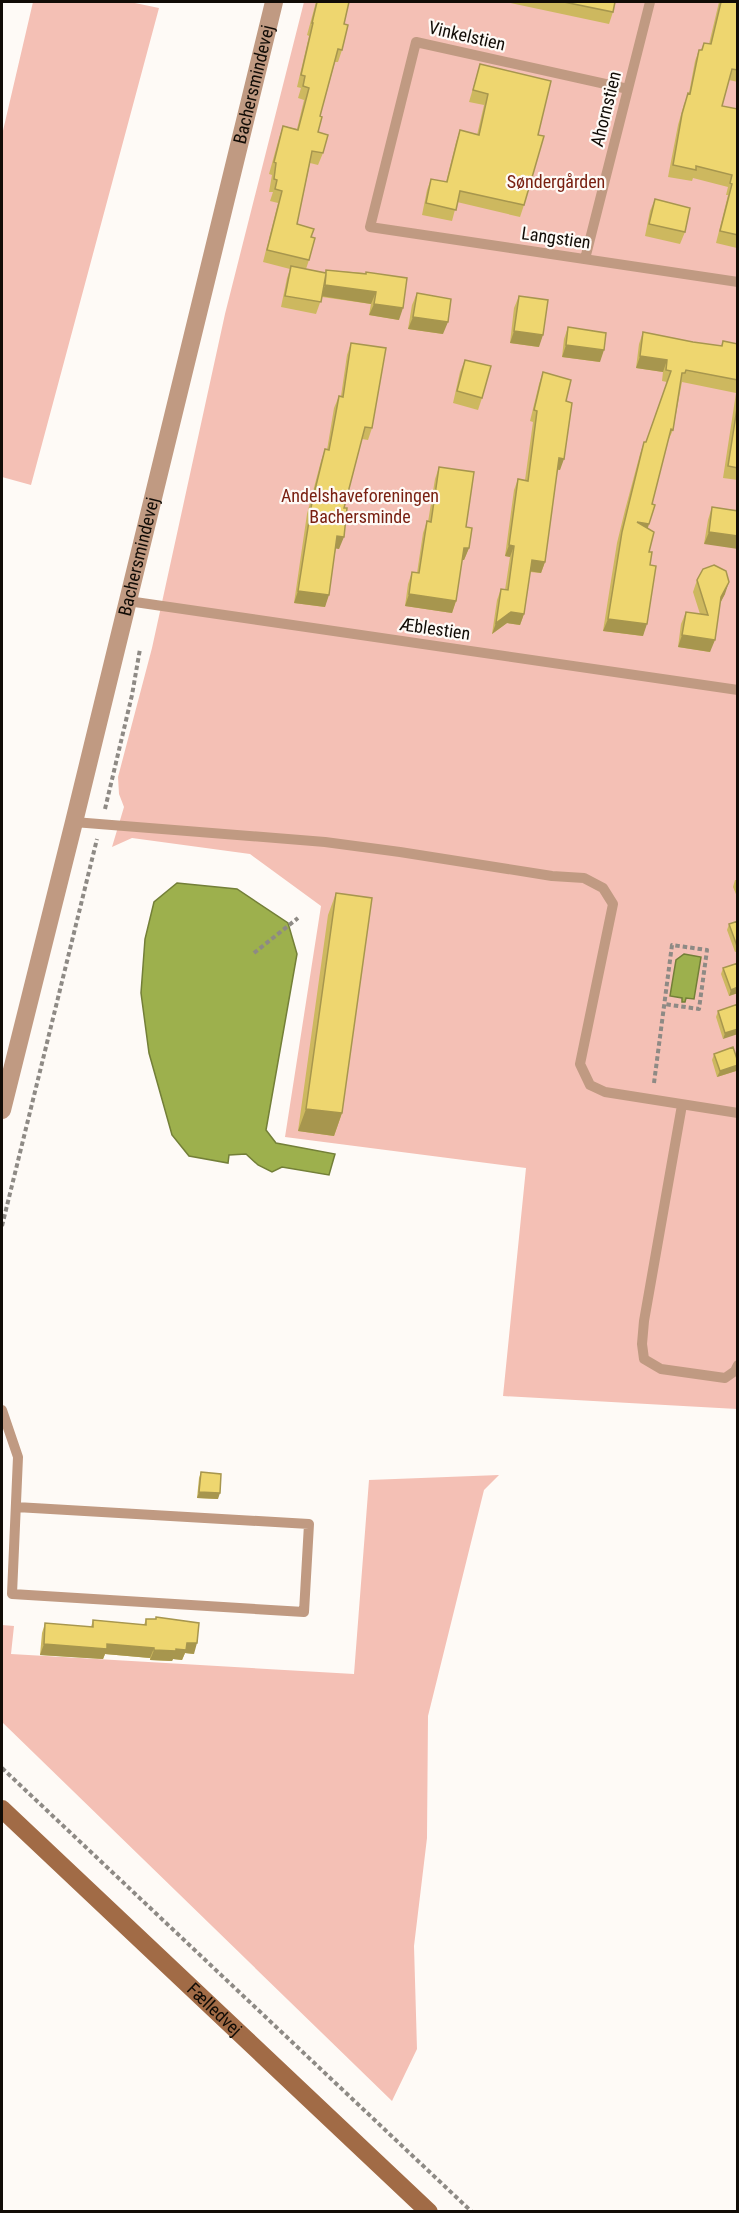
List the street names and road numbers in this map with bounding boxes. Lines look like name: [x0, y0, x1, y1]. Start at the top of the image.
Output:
street label: Vinkelstien: [427, 16, 508, 55]
street label: Bachersmindevej: [229, 23, 278, 146]
street label: Ahornstien: [586, 69, 625, 149]
street label: Langstien: [520, 222, 592, 253]
street label: Bachersmindevej: [114, 495, 163, 618]
street label: Æblestien: [398, 613, 472, 644]
street label: Fælledvej: [183, 1978, 246, 2040]

